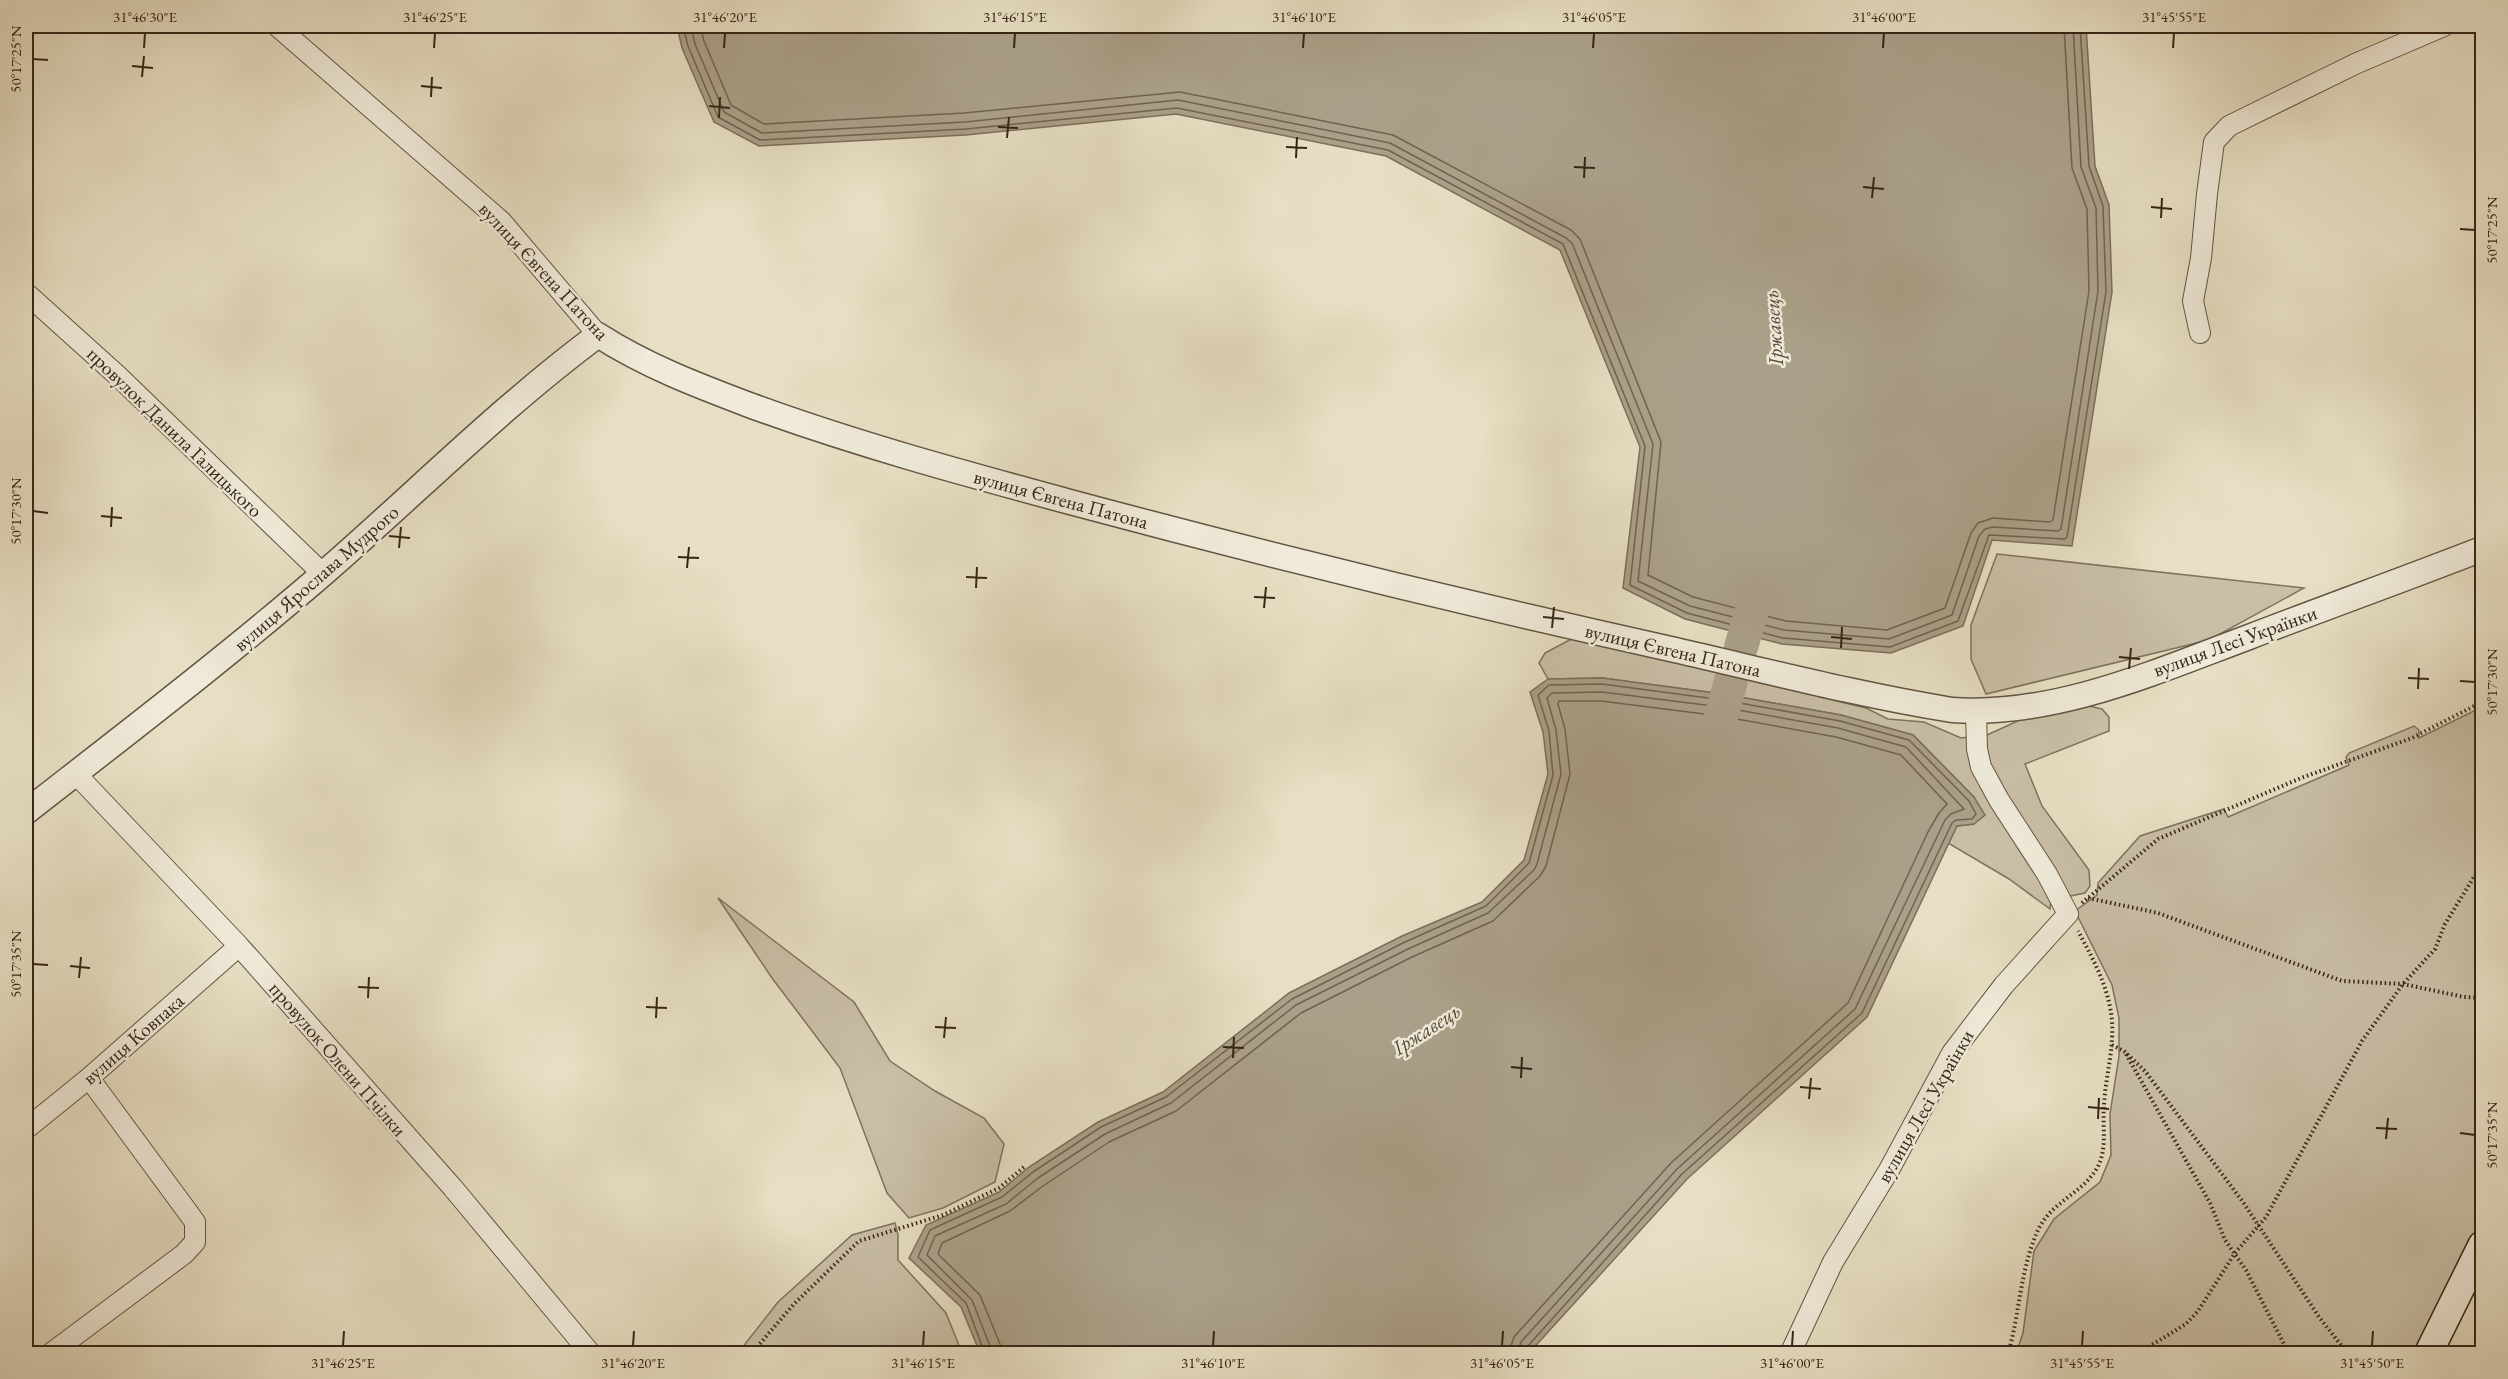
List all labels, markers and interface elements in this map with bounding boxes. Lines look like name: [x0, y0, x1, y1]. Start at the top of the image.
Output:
text: 31°46'30"E: [113, 7, 178, 26]
text: 31°46'25"E: [403, 7, 468, 26]
text: 31°46'20"E: [693, 7, 758, 26]
text: 31°46'15"E: [983, 7, 1048, 26]
text: 31°46'10"E: [1272, 7, 1337, 26]
text: 31°46'05"E: [1562, 7, 1627, 26]
text: 31°46'00"E: [1852, 7, 1917, 26]
text: 31°45'55"E: [2142, 7, 2207, 26]
text: 50°17'25"N: [6, 25, 25, 93]
street label: вулиця Євгена Патона: [473, 196, 615, 346]
text: 50°17'25"N: [2482, 196, 2501, 264]
water label: Іржавець: [1757, 289, 1789, 368]
street label: провулок Данила Галицького: [81, 341, 269, 523]
street label: вулиця Євгена Патона: [971, 463, 1151, 535]
text: 50°17'30"N: [6, 477, 25, 545]
street label: вулиця Ярослава Мудрого: [228, 499, 404, 657]
street label: вулиця Лесі Українки: [2149, 599, 2321, 683]
street label: вулиця Євгена Патона: [1583, 617, 1763, 683]
text: 50°17'30"N: [2482, 648, 2501, 716]
text: 50°17'35"N: [6, 930, 25, 998]
street label: провулок Олени Пчілки: [264, 976, 413, 1142]
street label: вулиця Ковпака: [77, 988, 189, 1090]
water label: Іржавець: [1386, 997, 1465, 1062]
street label: вулиця Лесі Українки: [1871, 1024, 1980, 1187]
text: 50°17'35"N: [2482, 1101, 2501, 1169]
text: 31°46'25"E: [311, 1353, 376, 1372]
text: 31°46'20"E: [601, 1353, 666, 1372]
text: 31°46'15"E: [891, 1353, 956, 1372]
text: 31°46'10"E: [1181, 1353, 1246, 1372]
text: 31°46'05"E: [1470, 1353, 1535, 1372]
text: 31°46'00"E: [1760, 1353, 1825, 1372]
text: 31°45'55"E: [2050, 1353, 2115, 1372]
text: 31°45'50"E: [2340, 1353, 2405, 1372]

